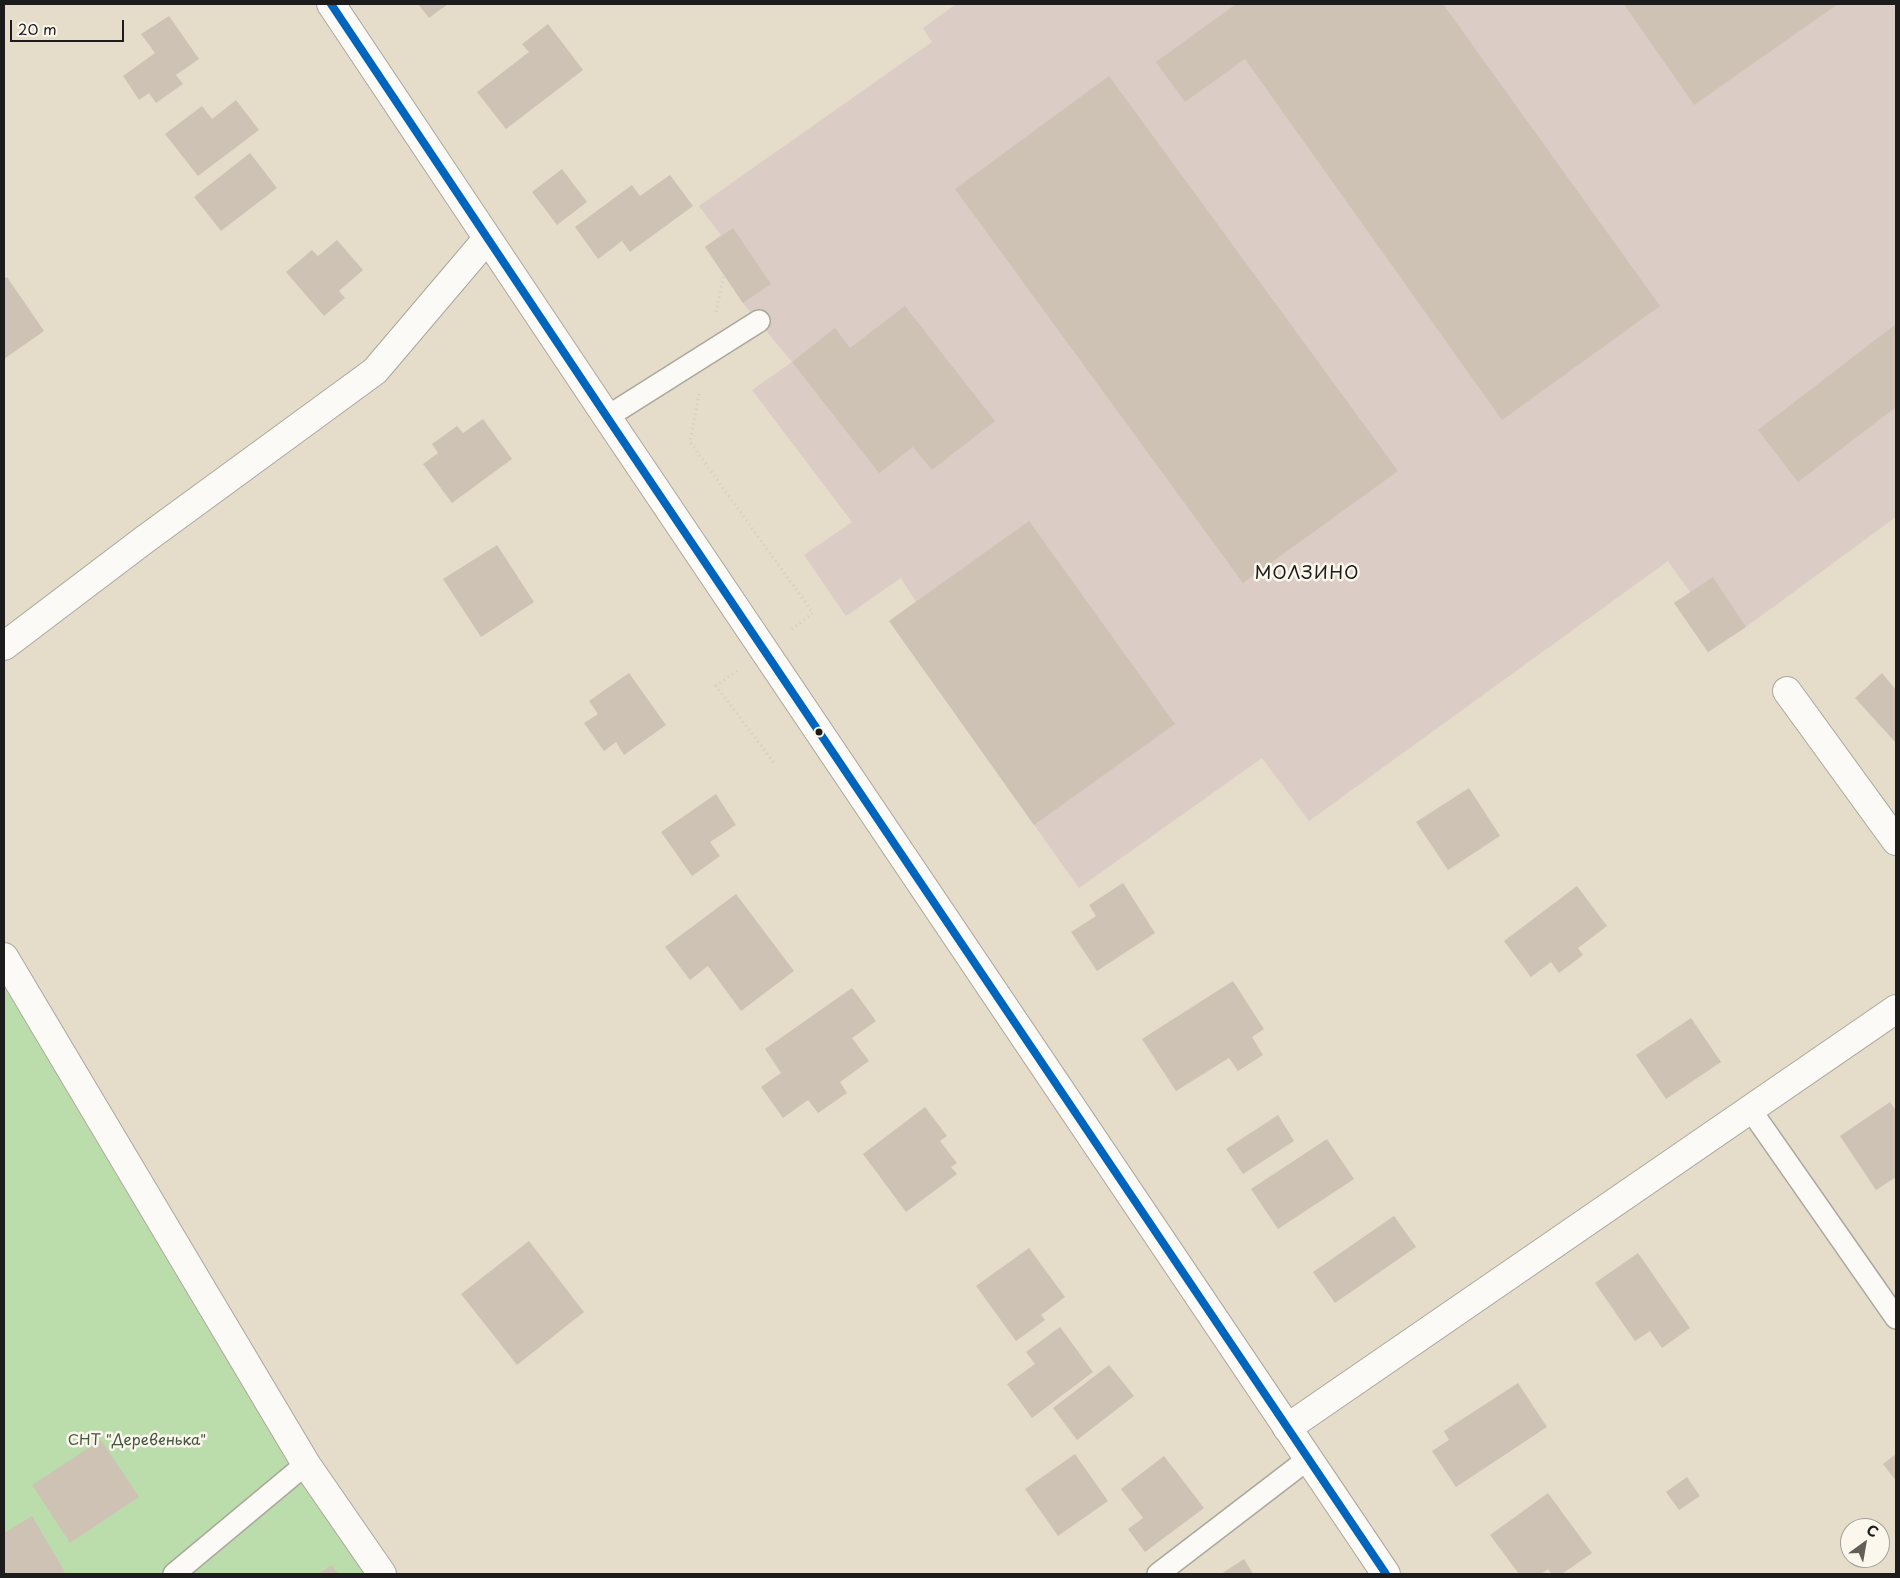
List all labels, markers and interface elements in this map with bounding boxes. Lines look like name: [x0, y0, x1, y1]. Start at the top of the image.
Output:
scale bar: [12, 10, 126, 42]
text: 20 m: [18, 17, 57, 40]
district label: МОЛЗИНО: [1253, 563, 1361, 585]
unlabelled marker: [814, 727, 824, 737]
park label: СНТ "Деревенька": [68, 1432, 206, 1450]
north arrow: [1840, 1518, 1890, 1568]
text: С: [1863, 1519, 1883, 1542]

